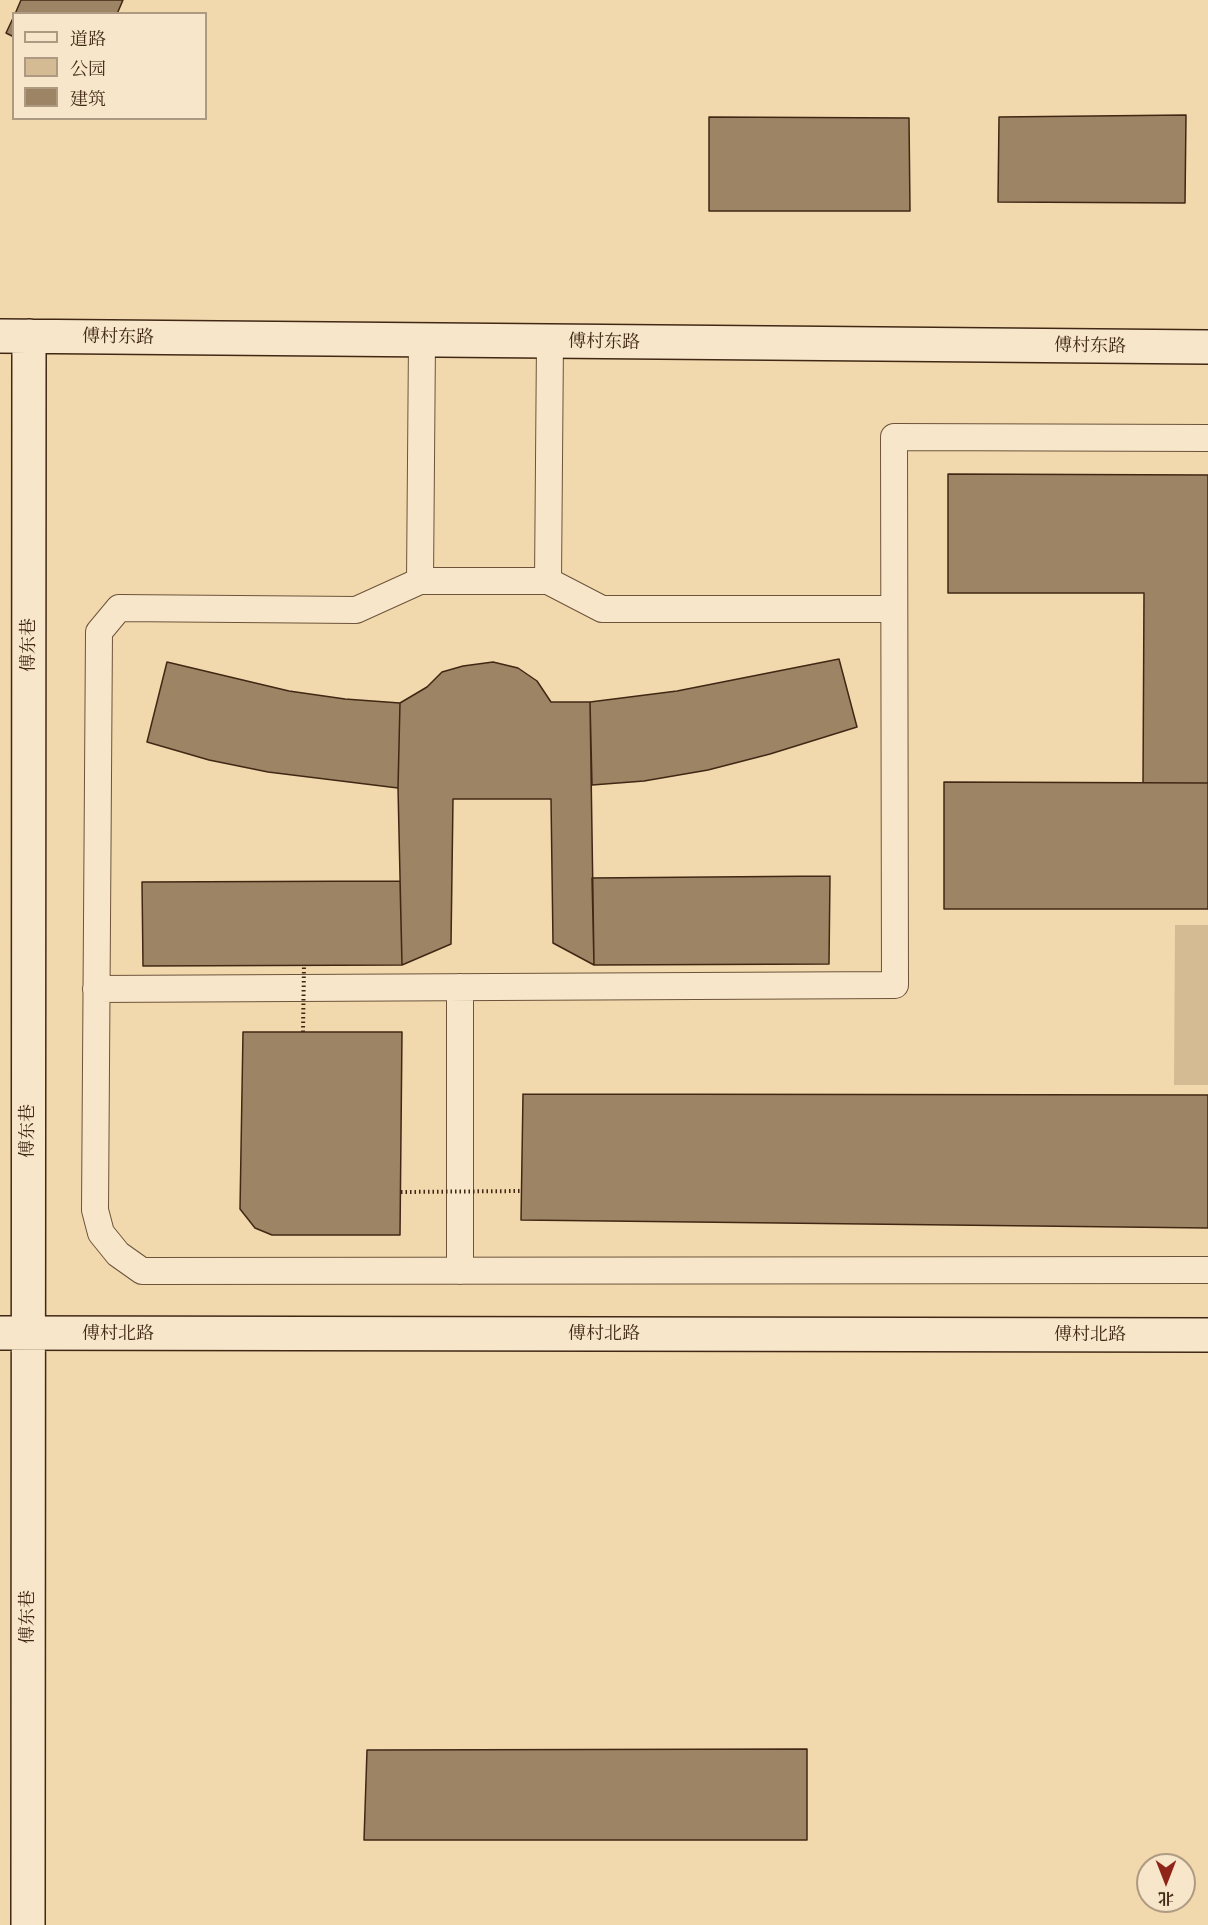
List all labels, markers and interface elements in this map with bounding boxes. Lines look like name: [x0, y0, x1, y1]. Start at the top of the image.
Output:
legend: [12, 12, 207, 120]
text: 道路: [70, 28, 106, 50]
text: 公园: [70, 58, 106, 80]
text: 建筑: [70, 88, 106, 110]
street label: 傅村东路: [82, 326, 154, 348]
street label: 傅村东路: [568, 331, 640, 353]
street label: 傅村东路: [1054, 335, 1126, 357]
street label: 傅东巷: [18, 618, 40, 672]
street label: 傅东巷: [17, 1104, 39, 1158]
street label: 傅村北路: [82, 1323, 154, 1345]
street label: 傅村北路: [568, 1323, 640, 1345]
street label: 傅村北路: [1054, 1324, 1126, 1346]
street label: 傅东巷: [17, 1590, 39, 1644]
north arrow: [1136, 1853, 1196, 1913]
text: 北: [1158, 1889, 1174, 1909]

